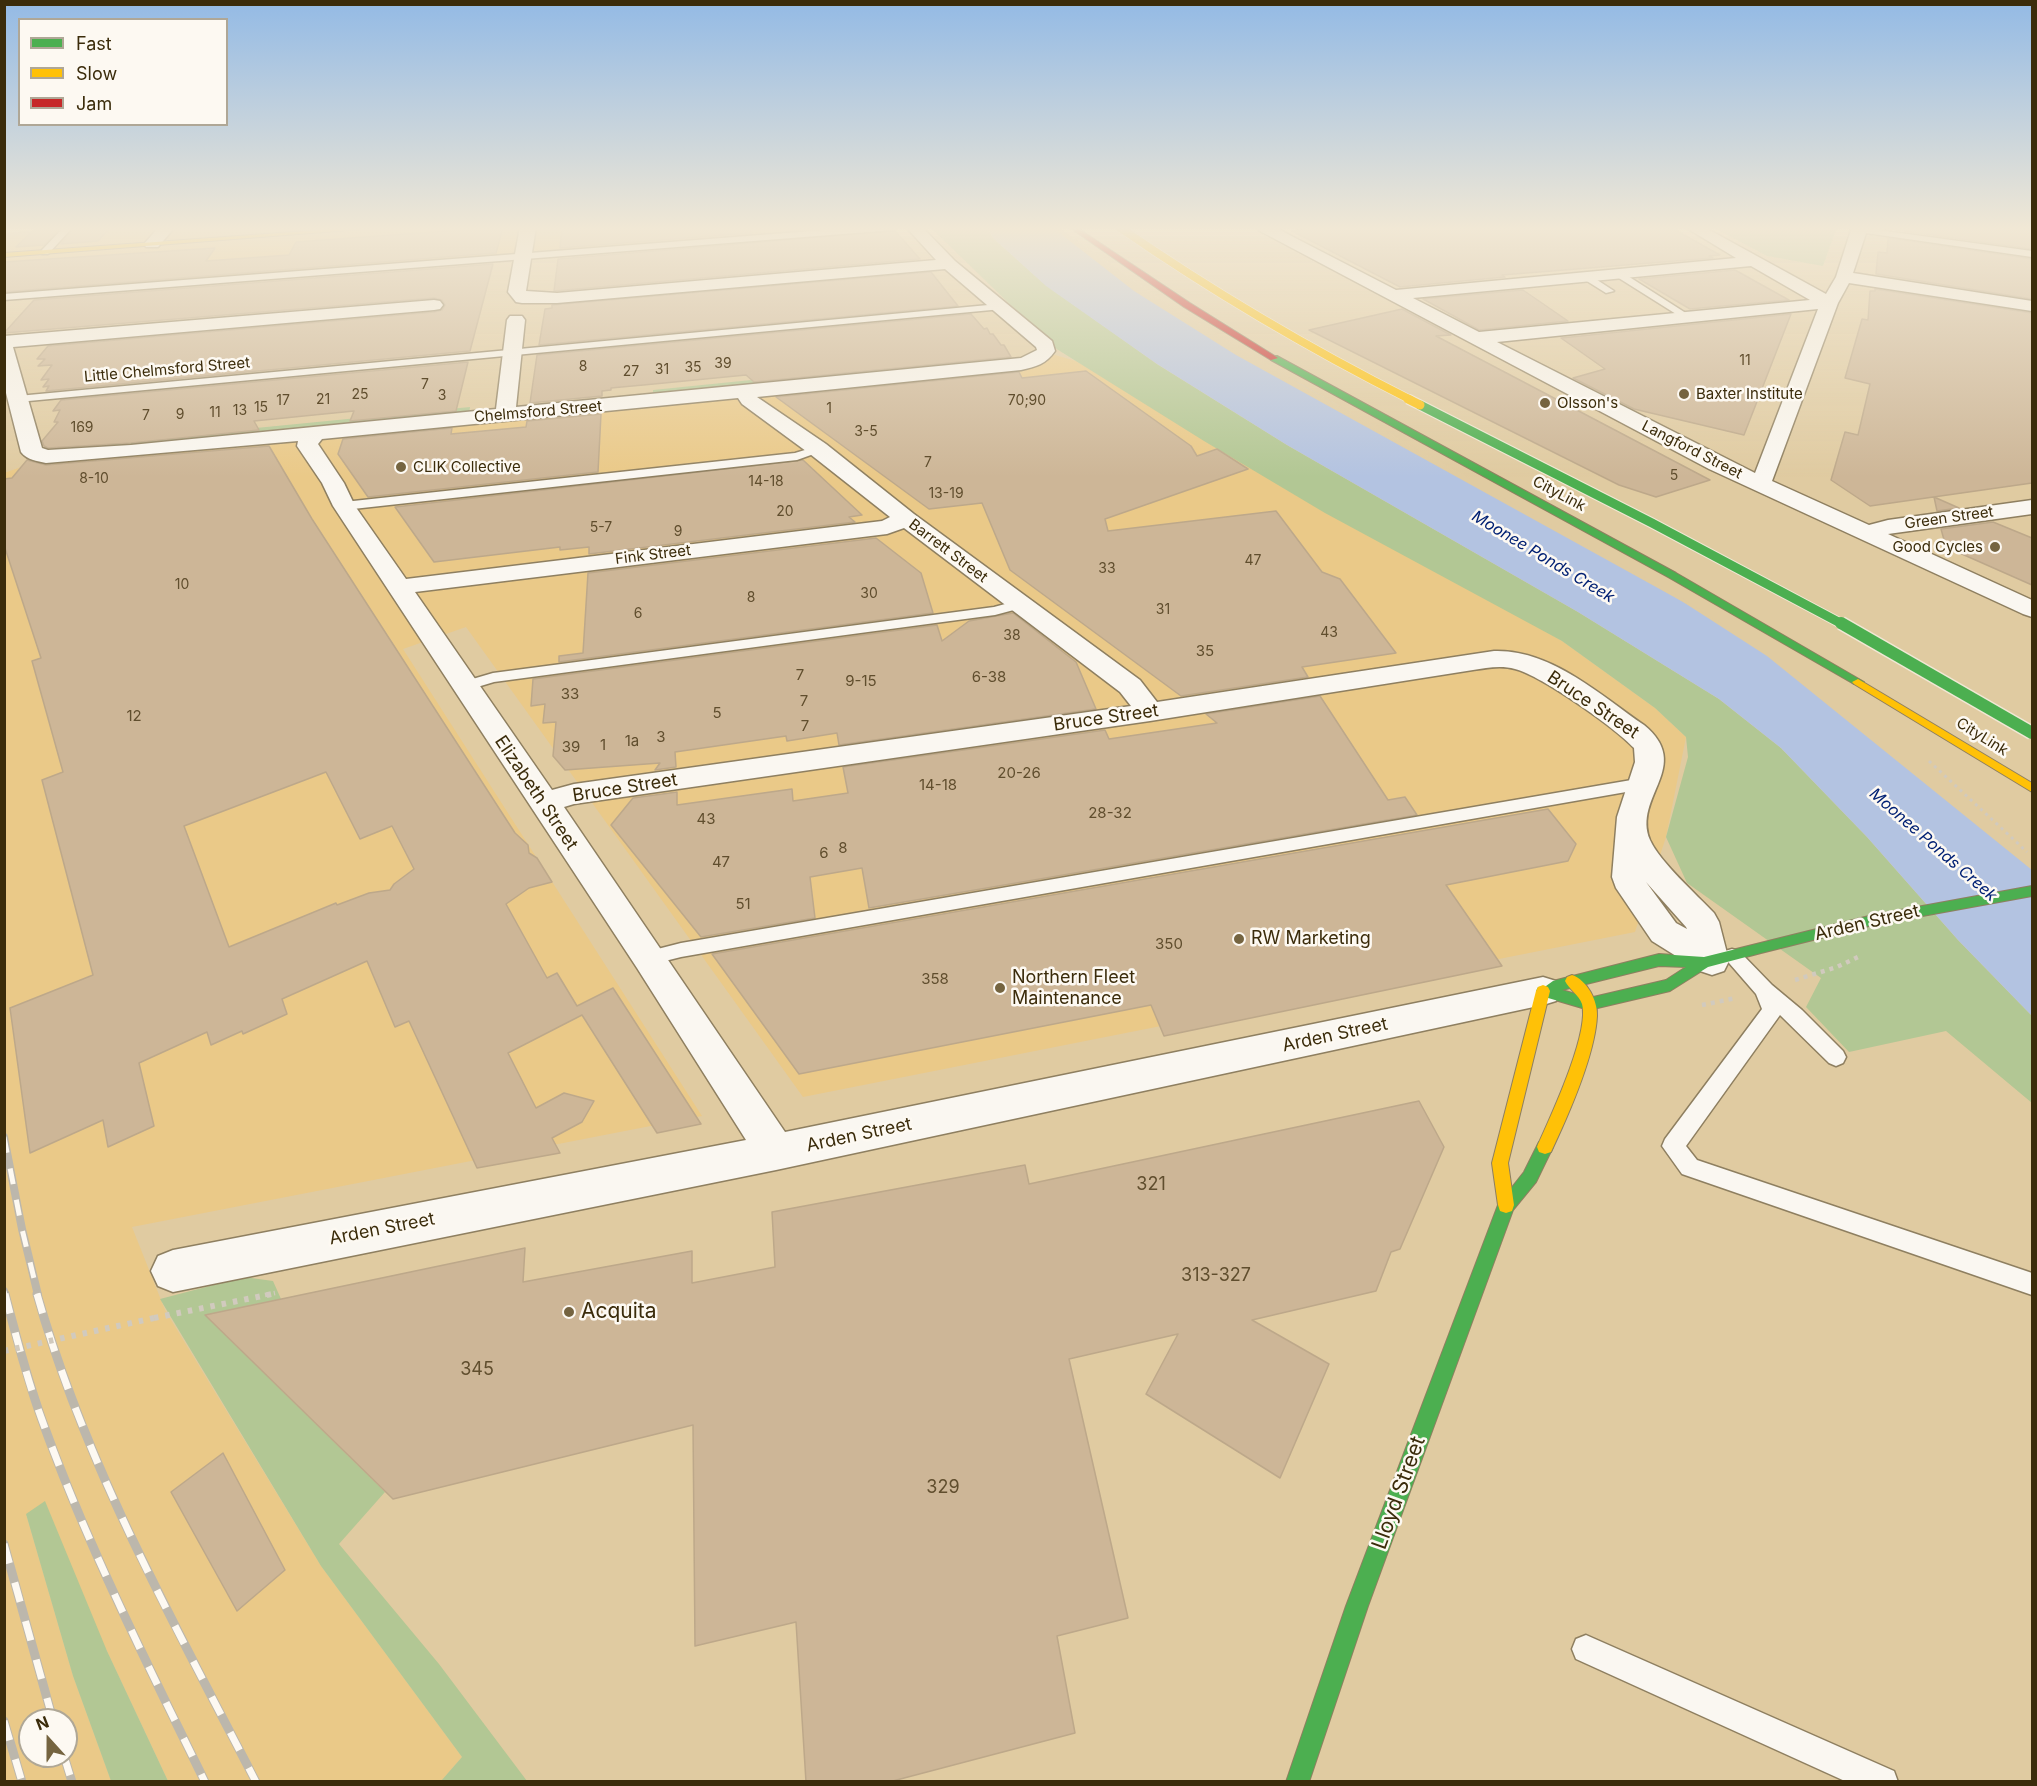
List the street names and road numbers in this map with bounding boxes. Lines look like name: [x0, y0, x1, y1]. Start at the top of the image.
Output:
street label: Little Chelmsford Street: [83, 354, 251, 386]
street label: Chelmsford Street: [473, 397, 603, 427]
street label: Langford Street: [1639, 417, 1745, 483]
street label: CityLink: [1529, 473, 1589, 515]
street label: Green Street: [1903, 503, 1995, 533]
street label: Barrett Street: [905, 515, 991, 587]
street label: Fink Street: [614, 541, 692, 569]
street label: Bruce Street: [1543, 666, 1643, 744]
street label: Bruce Street: [1052, 700, 1160, 736]
street label: CityLink: [1953, 714, 2011, 760]
street label: Elizabeth Street: [490, 732, 582, 854]
street label: Bruce Street: [571, 769, 679, 807]
street label: Arden Street: [1812, 900, 1922, 946]
street label: Arden Street: [1280, 1013, 1390, 1057]
street label: Arden Street: [804, 1113, 914, 1157]
street label: Arden Street: [327, 1208, 437, 1250]
street label: Lloyd Street: [1367, 1433, 1431, 1553]

